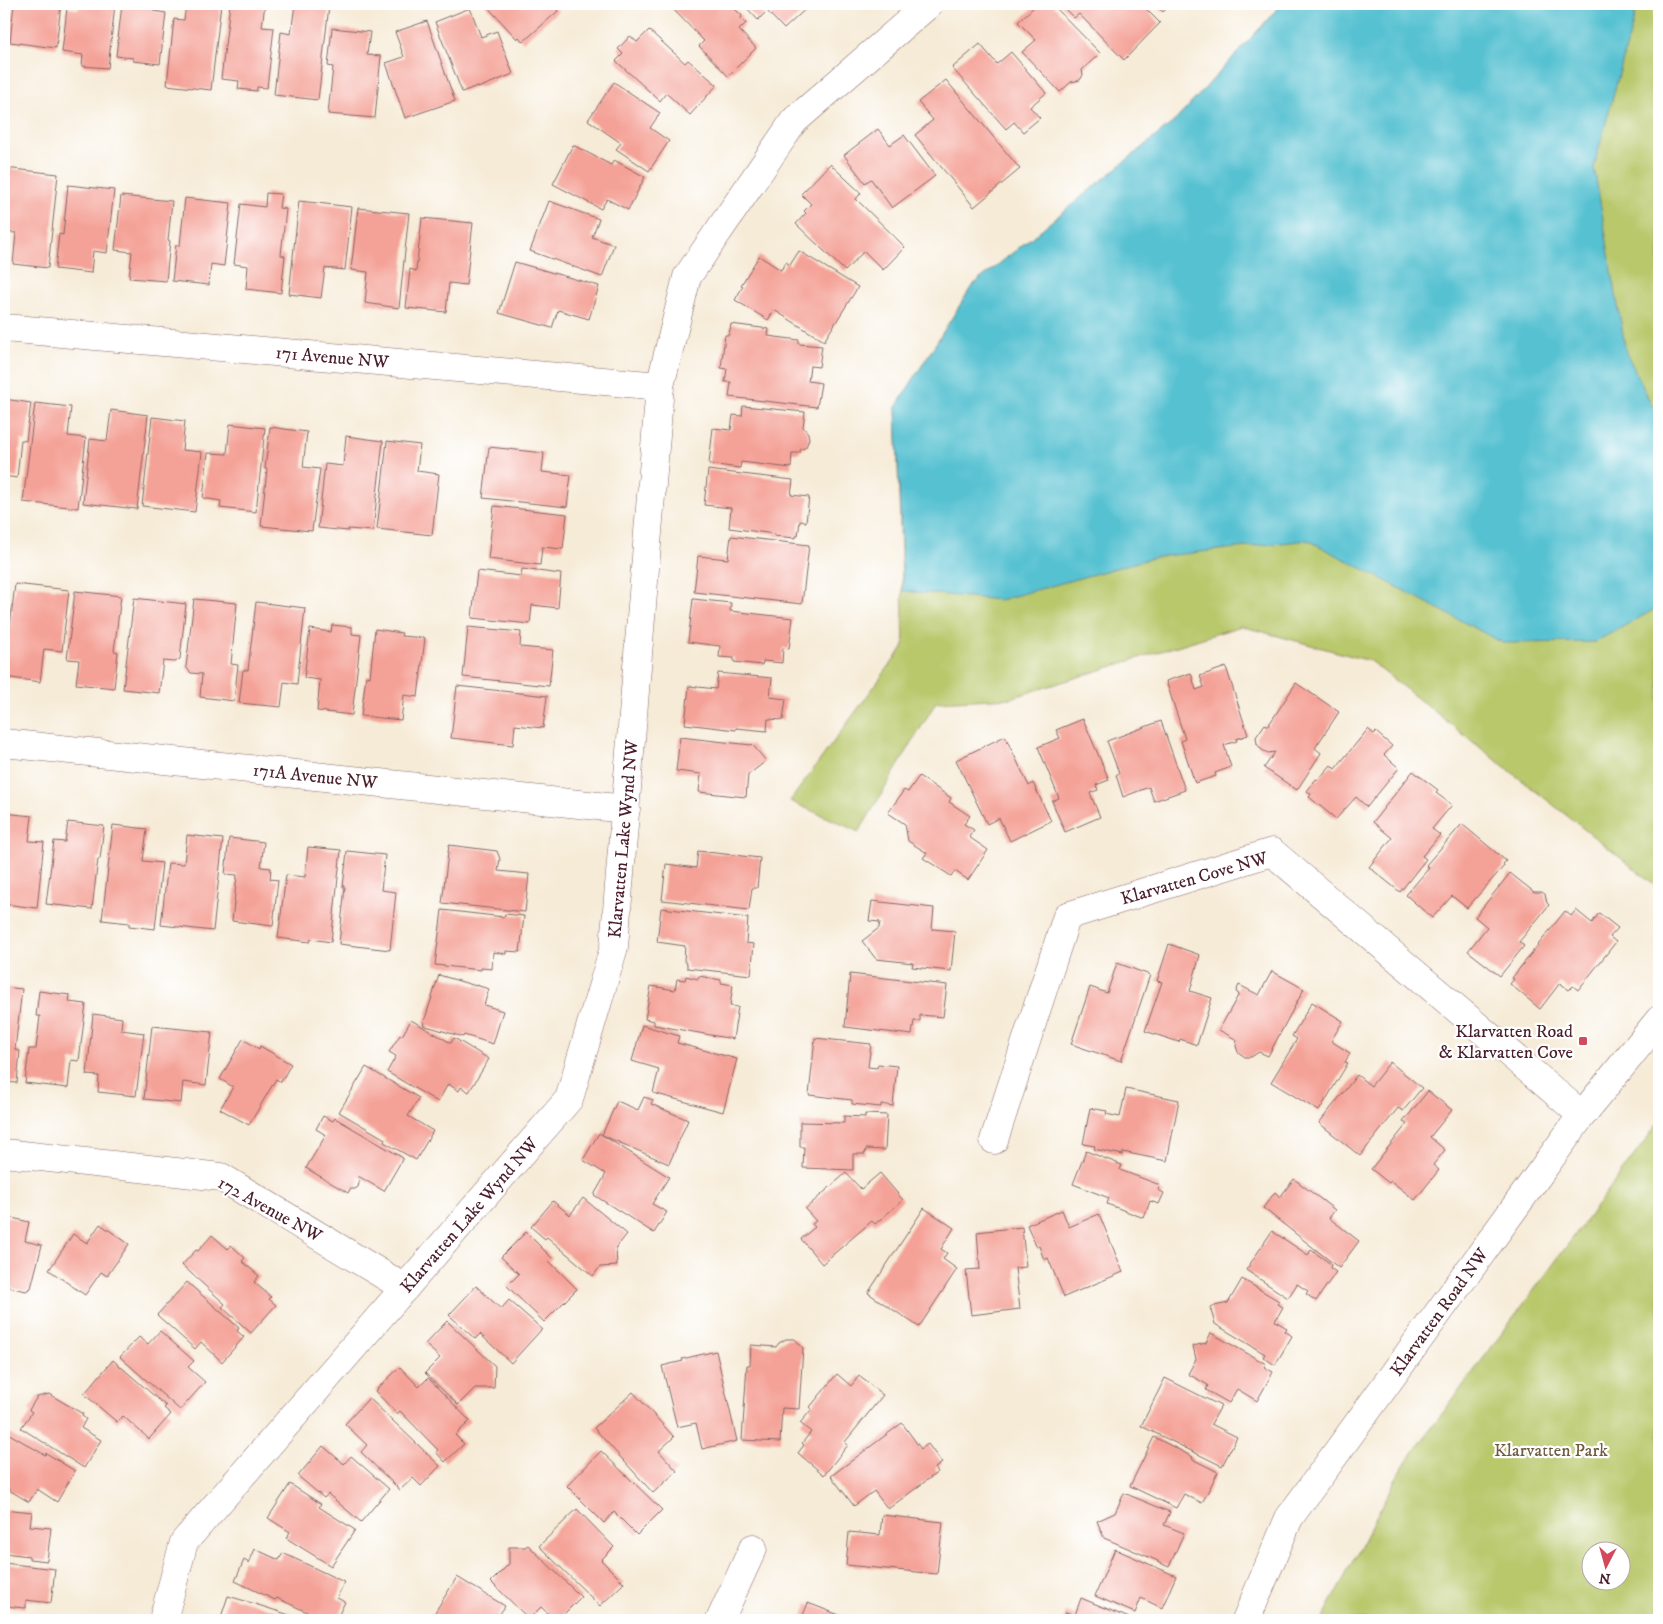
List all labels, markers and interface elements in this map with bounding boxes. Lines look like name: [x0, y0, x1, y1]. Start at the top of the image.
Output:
street label: 171 Avenue NW: [274, 342, 390, 374]
street label: Klarvatten Lake Wynd NW: [604, 738, 644, 939]
street label: 171A Avenue NW: [252, 760, 379, 795]
street label: Klarvatten Cove NW: [1118, 847, 1271, 910]
place label: Klarvatten Road & Klarvatten Cove: [1439, 1021, 1573, 1064]
marker: Klarvatten Road & Klarvatten Cove: [1577, 1035, 1589, 1047]
street label: Klarvatten Lake Wynd NW: [396, 1133, 544, 1298]
street label: 172 Avenue NW: [214, 1172, 326, 1248]
street label: Klarvatten Road NW: [1386, 1244, 1494, 1381]
park label: Klarvatten Park: [1494, 1440, 1608, 1462]
north arrow: [1580, 1542, 1630, 1592]
text: N: [1598, 1568, 1611, 1587]

